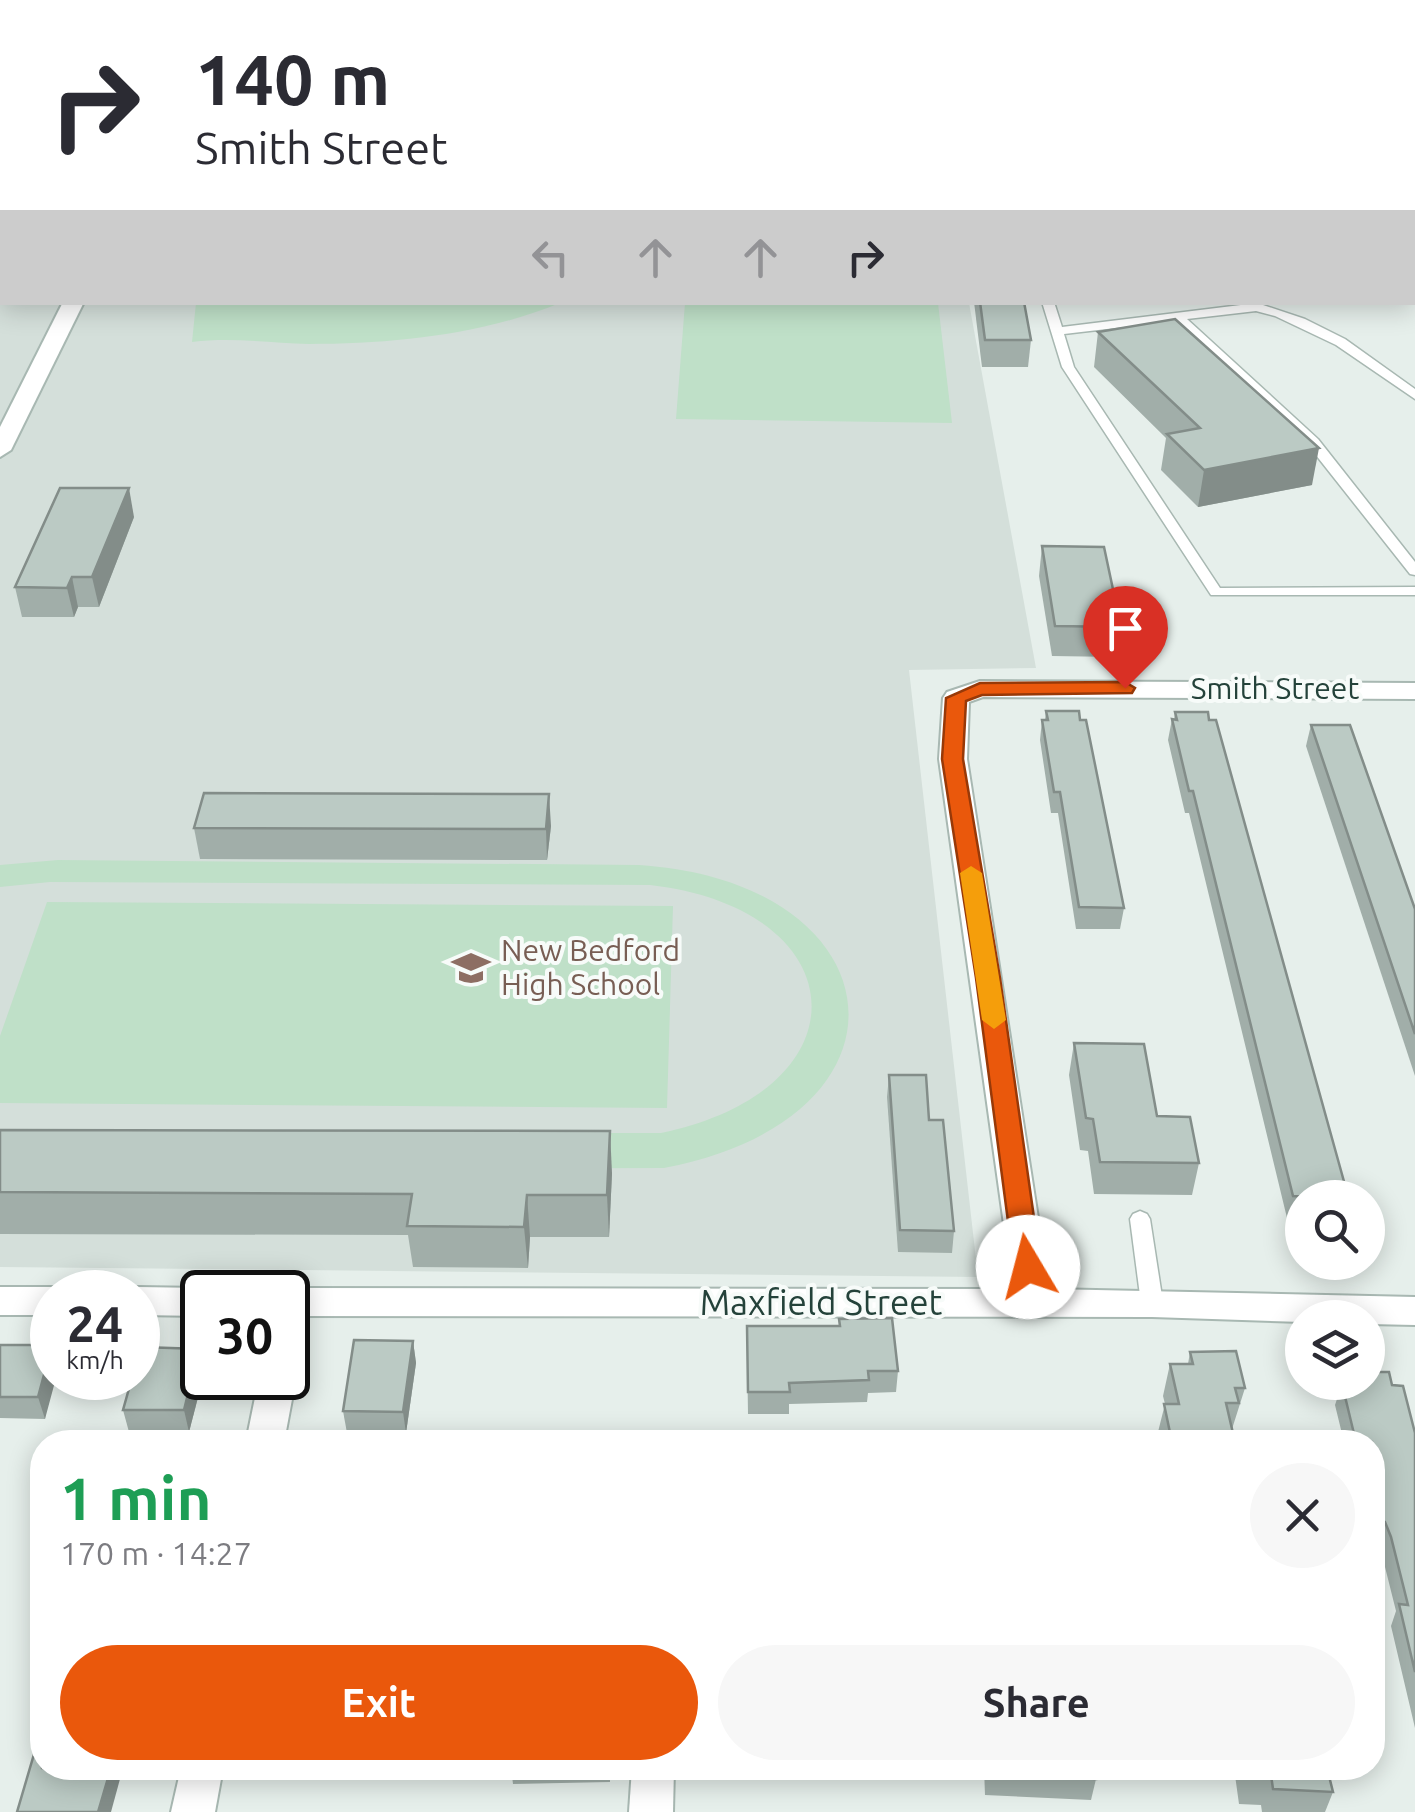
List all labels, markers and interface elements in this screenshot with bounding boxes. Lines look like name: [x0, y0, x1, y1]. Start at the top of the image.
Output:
icon: right: [30, 40, 160, 170]
text: 140 m: [195, 40, 390, 118]
text: Smith Street: [195, 122, 448, 173]
icon: left: [523, 230, 578, 285]
icon: ahead: [628, 230, 683, 285]
icon: ahead: [733, 230, 788, 285]
icon: right: [838, 230, 893, 285]
pin: [1083, 586, 1168, 689]
icon: arrive: [1098, 601, 1153, 656]
street label: Smith Street: [1191, 671, 1359, 705]
place label: New Bedford High School: [501, 933, 680, 1001]
school or university icon: New Bedford High School: [450, 947, 492, 989]
map controls: [1285, 1180, 1385, 1400]
button: search: [1285, 1180, 1385, 1280]
position arrow: [976, 1215, 1080, 1319]
speed limit sign: 30: [180, 1270, 310, 1400]
street label: Maxfield Street: [700, 1282, 943, 1322]
text: 24: [67, 1295, 123, 1351]
button: layers: [1285, 1300, 1385, 1400]
text: km/h: [66, 1346, 124, 1374]
button: close: [1250, 1463, 1355, 1568]
text: 1 min: [60, 1464, 212, 1531]
text: 170 m · 14:27: [60, 1535, 252, 1571]
button: Exit: [60, 1645, 698, 1760]
button: Share: [718, 1645, 1355, 1760]

